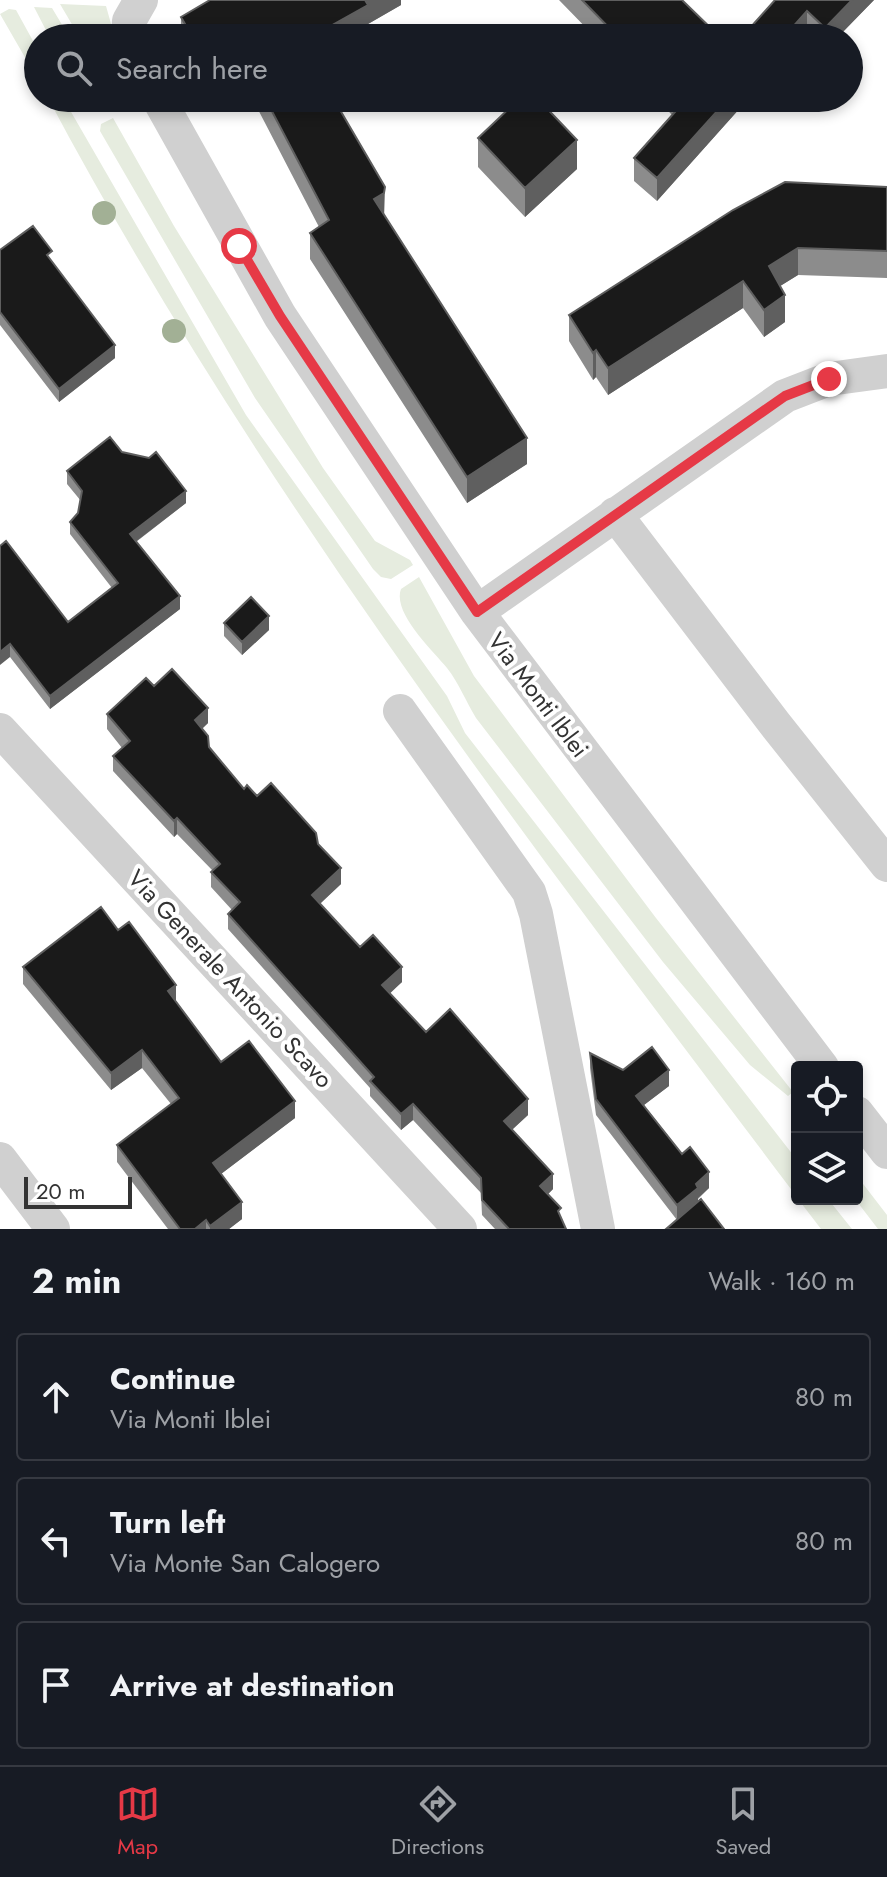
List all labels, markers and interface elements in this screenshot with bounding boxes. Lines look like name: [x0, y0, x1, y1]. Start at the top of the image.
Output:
search box: [24, 24, 863, 112]
icon: search: [52, 46, 96, 90]
text: Search here: [116, 47, 268, 90]
route start: [221, 228, 257, 264]
route end: [811, 361, 847, 397]
street label: Via Monti Iblei: [480, 625, 597, 765]
street label: Via Generale Antonio Scavo: [120, 862, 341, 1096]
map controls: [791, 1061, 863, 1205]
button: locate: [791, 1061, 863, 1133]
button: layers: [791, 1133, 863, 1205]
scale bar: [24, 1173, 132, 1209]
text: 20 m: [36, 1175, 85, 1207]
text: 2 min: [32, 1257, 121, 1306]
text: Walk · 160 m: [708, 1262, 855, 1300]
text: Continue: [110, 1357, 236, 1400]
icon: ahead: [34, 1375, 78, 1419]
text: 80 m: [795, 1378, 853, 1416]
text: Via Monti Iblei: [110, 1400, 271, 1438]
text: Turn left: [110, 1501, 225, 1544]
icon: left: [34, 1519, 78, 1563]
text: 80 m: [795, 1522, 853, 1560]
text: Via Monte San Calogero: [110, 1544, 380, 1582]
icon: arrive: [34, 1663, 78, 1707]
text: Arrive at destination: [110, 1664, 395, 1707]
tab: Map: [116, 1782, 160, 1862]
tab: Directions: [391, 1782, 484, 1862]
tab: Saved: [716, 1782, 771, 1862]

